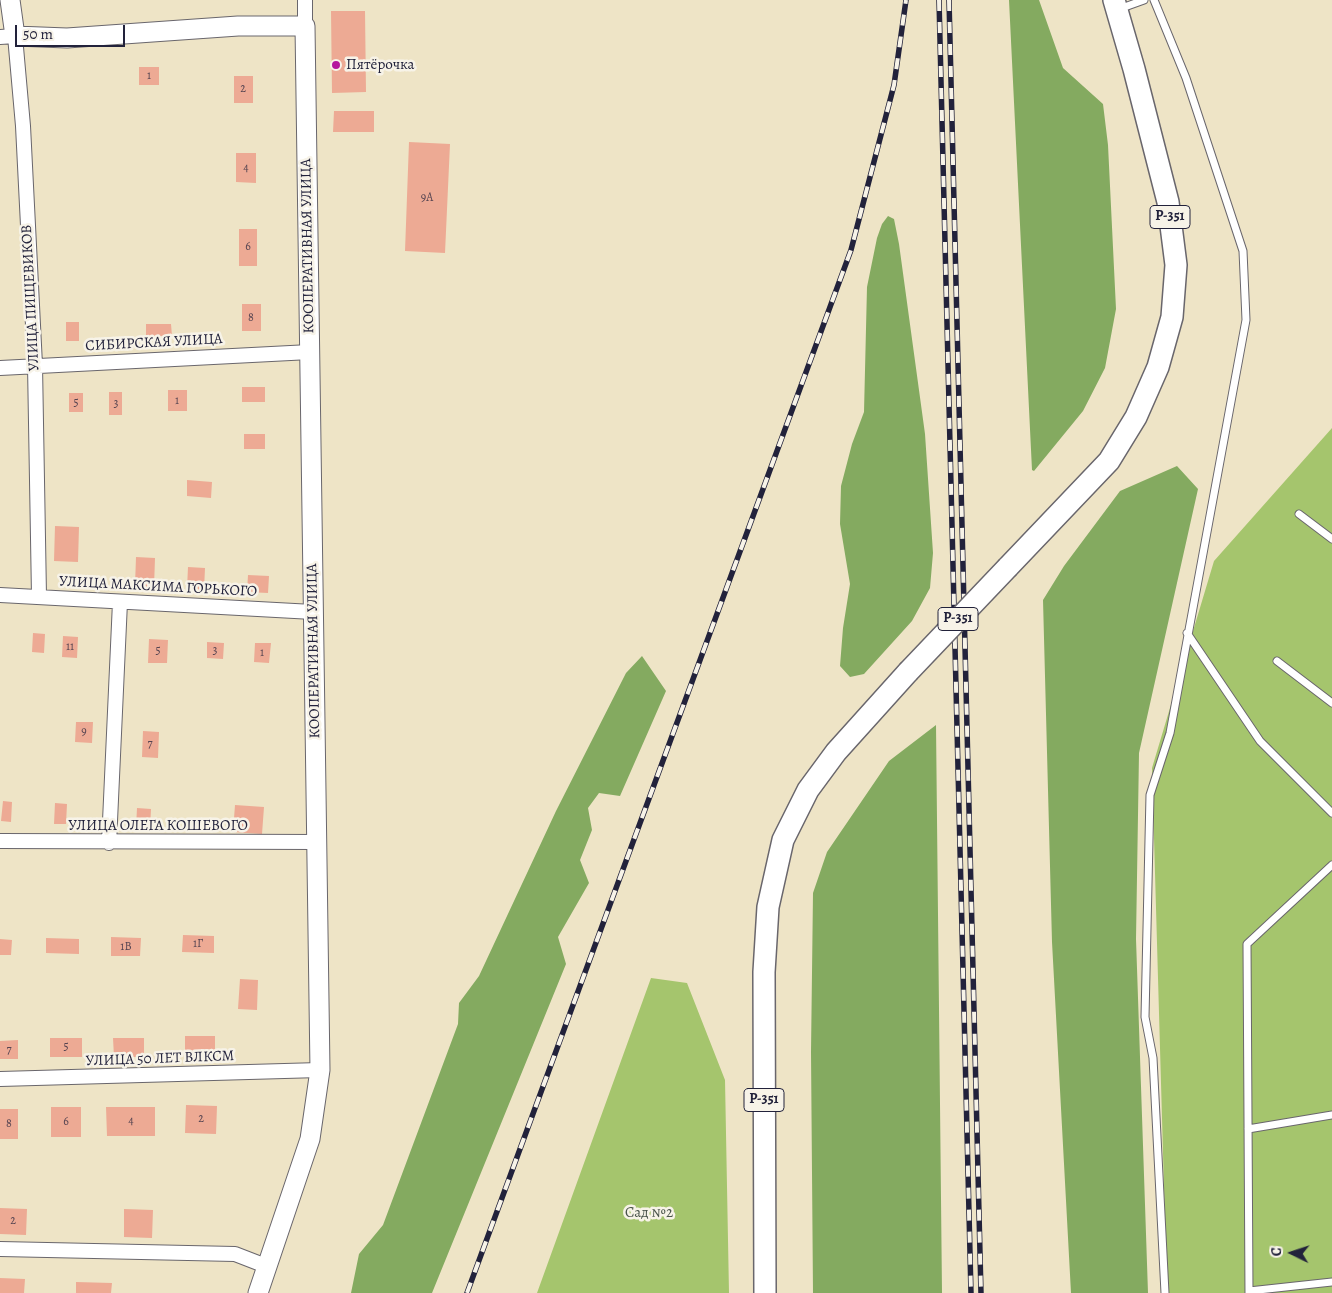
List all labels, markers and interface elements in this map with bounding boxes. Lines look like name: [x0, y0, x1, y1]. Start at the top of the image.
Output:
scale bar: [18, 15, 128, 47]
text: 50 m: [23, 24, 53, 44]
place label: Пятёрочка: [346, 56, 414, 74]
marker: Пятёрочка: [330, 59, 342, 71]
house number: 1: [147, 69, 151, 83]
house number: 2: [240, 82, 246, 96]
street label: КООПЕРАТИВНАЯ УЛИЦА: [297, 158, 319, 334]
house number: 4: [243, 161, 249, 175]
house number: 9А: [421, 191, 433, 205]
road number: Р-351: [1150, 206, 1190, 228]
street label: УЛИЦА ПИЩЕВИКОВ: [18, 224, 44, 372]
house number: 6: [245, 240, 251, 254]
house number: 8: [248, 311, 254, 325]
street label: СИБИРСКАЯ УЛИЦА: [85, 330, 223, 356]
house number: 1: [175, 394, 179, 408]
house number: 5: [73, 396, 79, 410]
house number: 3: [114, 397, 118, 411]
street label: КООПЕРАТИВНАЯ УЛИЦА: [303, 563, 325, 739]
street label: УЛИЦА МАКСИМА ГОРЬКОГО: [59, 573, 257, 601]
road number: Р-351: [938, 608, 978, 630]
house number: 11: [66, 640, 74, 654]
house number: 5: [155, 644, 161, 658]
house number: 3: [213, 644, 217, 658]
house number: 1: [260, 646, 264, 660]
house number: 9: [81, 725, 87, 739]
house number: 7: [147, 737, 153, 751]
street label: УЛИЦА ОЛЕГА КОШЕВОГО: [68, 817, 248, 835]
house number: 1Г: [193, 937, 203, 951]
house number: 1В: [120, 940, 132, 954]
house number: 5: [63, 1040, 69, 1054]
house number: 7: [6, 1043, 12, 1057]
street label: УЛИЦА 50 ЛЕТ ВЛКСМ: [85, 1047, 235, 1071]
road number: Р-351: [744, 1088, 784, 1112]
house number: 2: [198, 1112, 204, 1126]
house number: 4: [128, 1114, 134, 1128]
house number: 6: [63, 1115, 69, 1129]
house number: 8: [6, 1117, 12, 1131]
park label: Сад №2: [625, 1204, 673, 1222]
house number: 2: [10, 1214, 16, 1228]
north arrow: [1267, 1228, 1317, 1278]
text: С: [1267, 1247, 1286, 1257]

